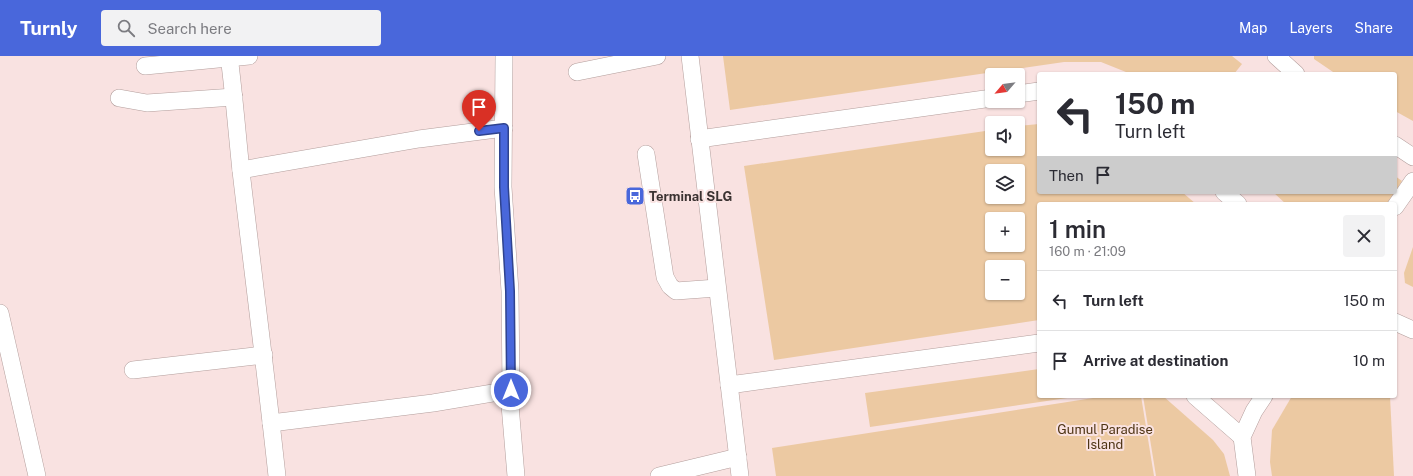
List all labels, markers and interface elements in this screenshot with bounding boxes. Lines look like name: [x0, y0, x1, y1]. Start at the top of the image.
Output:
search box: [101, 10, 381, 46]
text: Turnly: [20, 17, 77, 39]
icon: search: [115, 17, 137, 39]
text: Search here: [147, 20, 232, 37]
text: Map: [1239, 20, 1267, 36]
text: Layers: [1289, 20, 1333, 36]
text: Share: [1355, 20, 1393, 36]
north arrow: [985, 68, 1025, 108]
map controls: [985, 68, 1025, 300]
text: 150 m: [1115, 87, 1195, 120]
icon: left: [1049, 88, 1101, 140]
pin: [462, 90, 496, 131]
icon: arrive: [468, 96, 490, 118]
button: sound: [985, 116, 1025, 156]
text: Turn left: [1115, 121, 1185, 142]
button: layers: [985, 164, 1025, 204]
icon: arrive: [1092, 164, 1114, 186]
text: Then: [1049, 167, 1084, 184]
bus stop icon: Terminal SLG: [624, 185, 646, 207]
place label: Terminal SLG: [649, 189, 732, 204]
button: +: [985, 212, 1025, 252]
text: 1 min: [1049, 215, 1106, 243]
button: close: [1343, 215, 1385, 257]
text: 160 m · 21:09: [1049, 244, 1126, 259]
button: −: [985, 260, 1025, 300]
icon: left: [1049, 290, 1071, 312]
text: Turn left: [1083, 292, 1144, 309]
text: 150 m: [1343, 292, 1385, 309]
icon: arrive: [1049, 350, 1071, 372]
text: Arrive at destination: [1083, 352, 1228, 369]
text: 10 m: [1353, 352, 1385, 369]
position arrow: [490, 369, 532, 411]
park label: Gumul Paradise Island: [1057, 422, 1153, 452]

